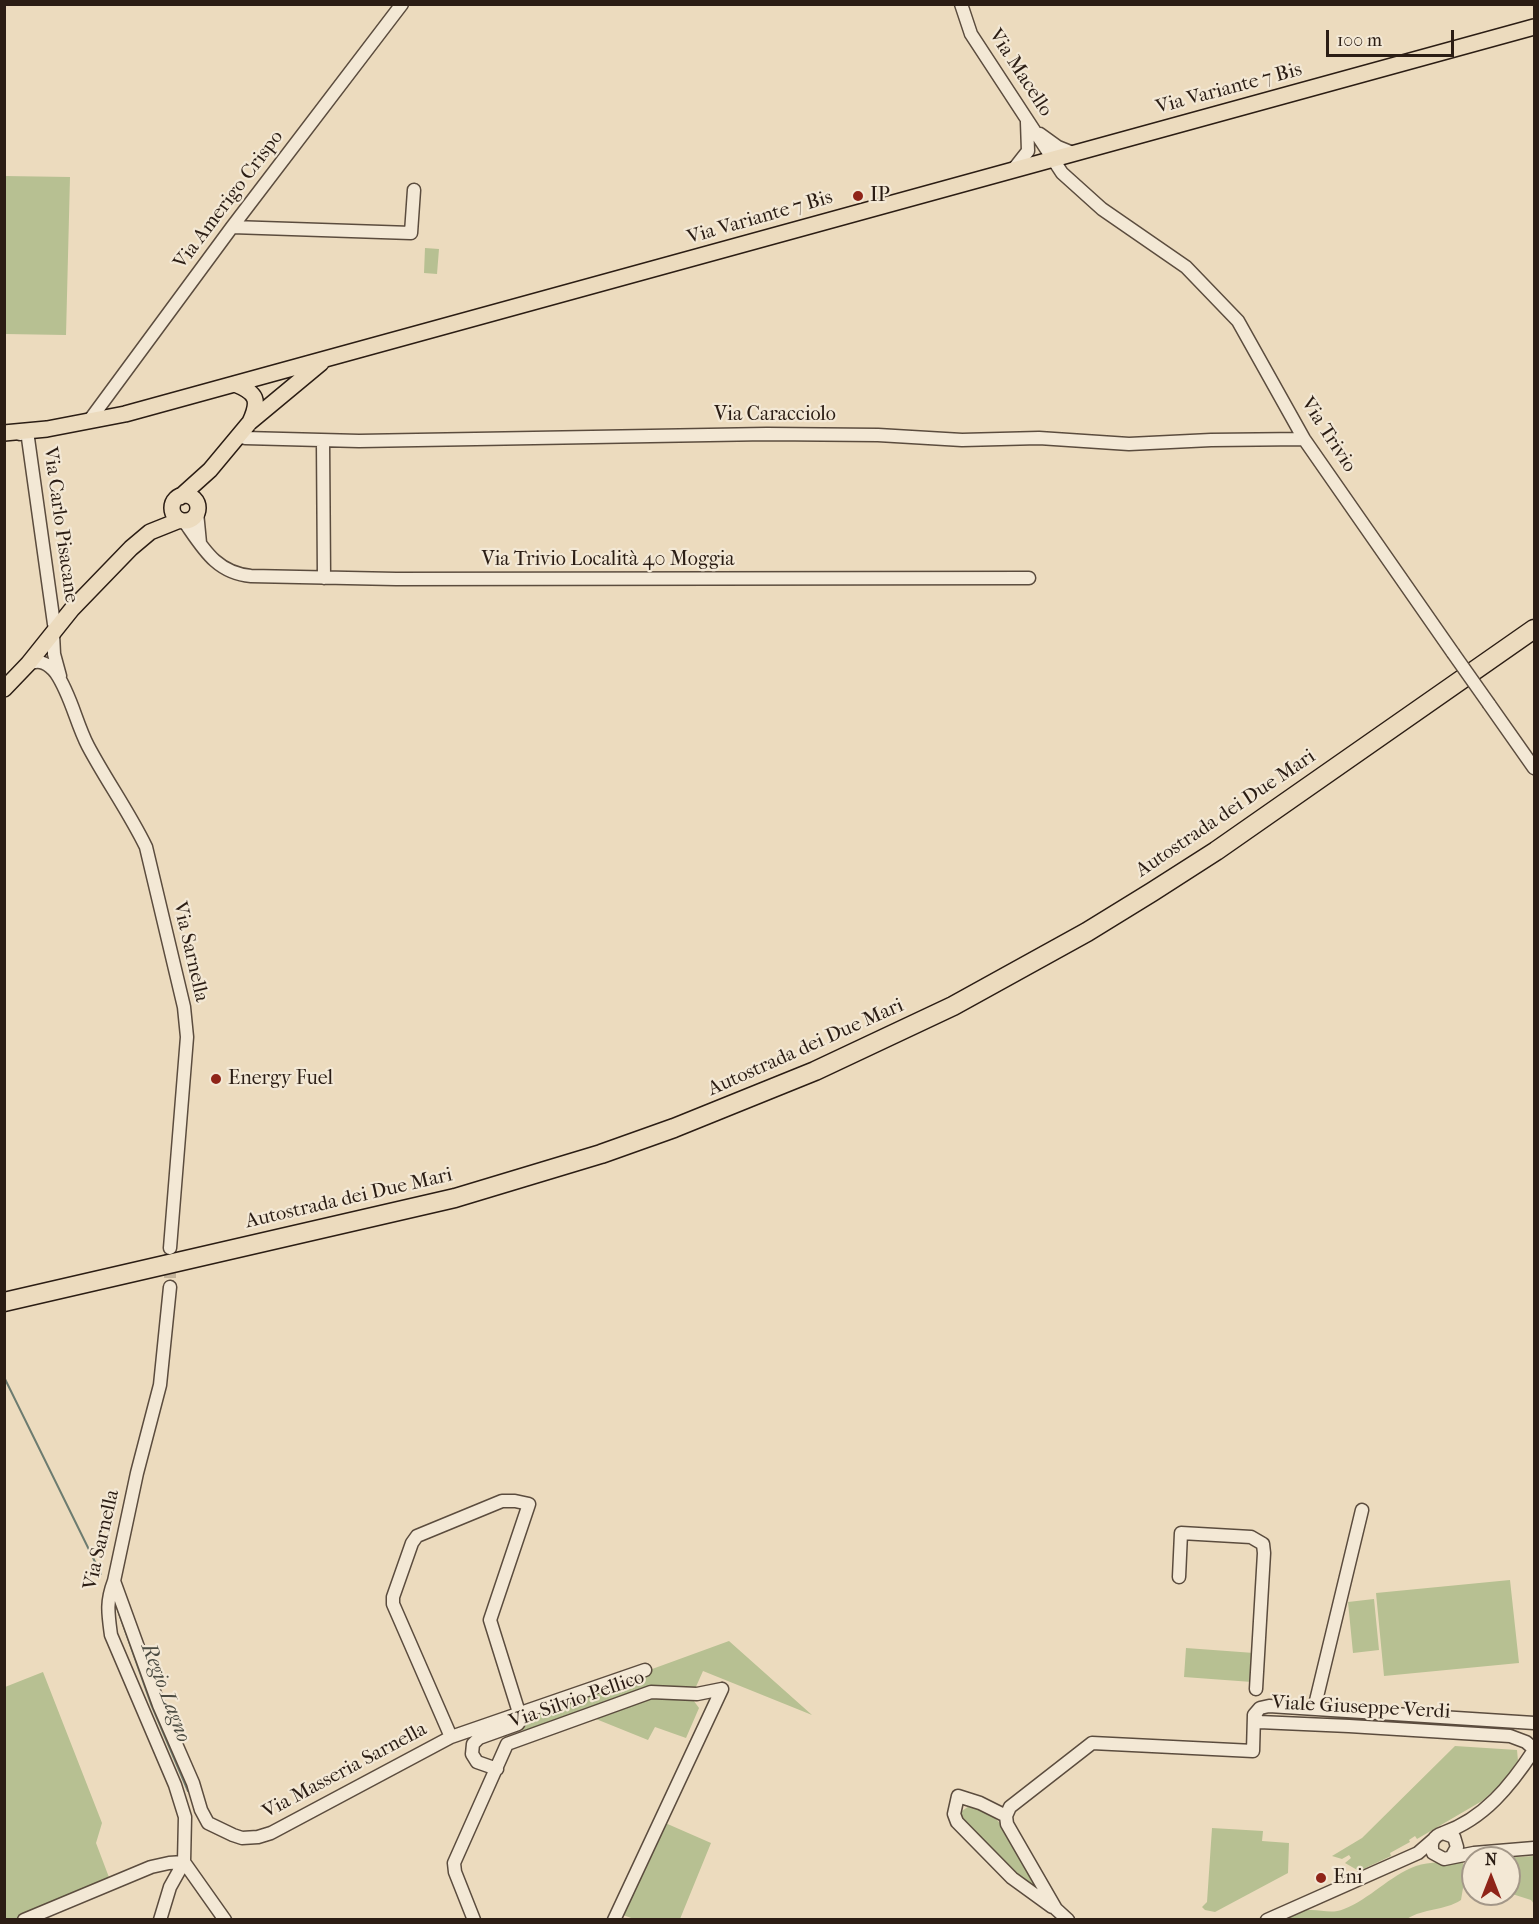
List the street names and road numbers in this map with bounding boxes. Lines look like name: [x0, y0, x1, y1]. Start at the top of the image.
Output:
street label: Via Macello: [983, 25, 1057, 121]
street label: Via Variante 7 Bis: [1153, 58, 1305, 120]
street label: Via Amerigo Crispo: [169, 126, 289, 274]
street label: Via Variante 7 Bis: [685, 186, 835, 250]
street label: Via Trivio: [1295, 393, 1361, 477]
street label: Via Caracciolo: [714, 403, 836, 427]
street label: Via Carlo Pisacane: [37, 445, 83, 605]
street label: Via Trivio Località 40 Moggia: [481, 548, 735, 572]
street label: Autostrada dei Due Mari: [1132, 745, 1320, 883]
street label: Via Sarnella: [167, 900, 213, 1004]
street label: Autostrada dei Due Mari: [704, 994, 908, 1102]
street label: Autostrada dei Due Mari: [243, 1164, 455, 1234]
street label: Via Sarnella: [79, 1488, 125, 1592]
street label: Via Silvio Pellico: [506, 1666, 648, 1734]
street label: Viale Giuseppe Verdi: [1271, 1691, 1451, 1725]
street label: Via Masseria Sarnella: [259, 1718, 431, 1824]

